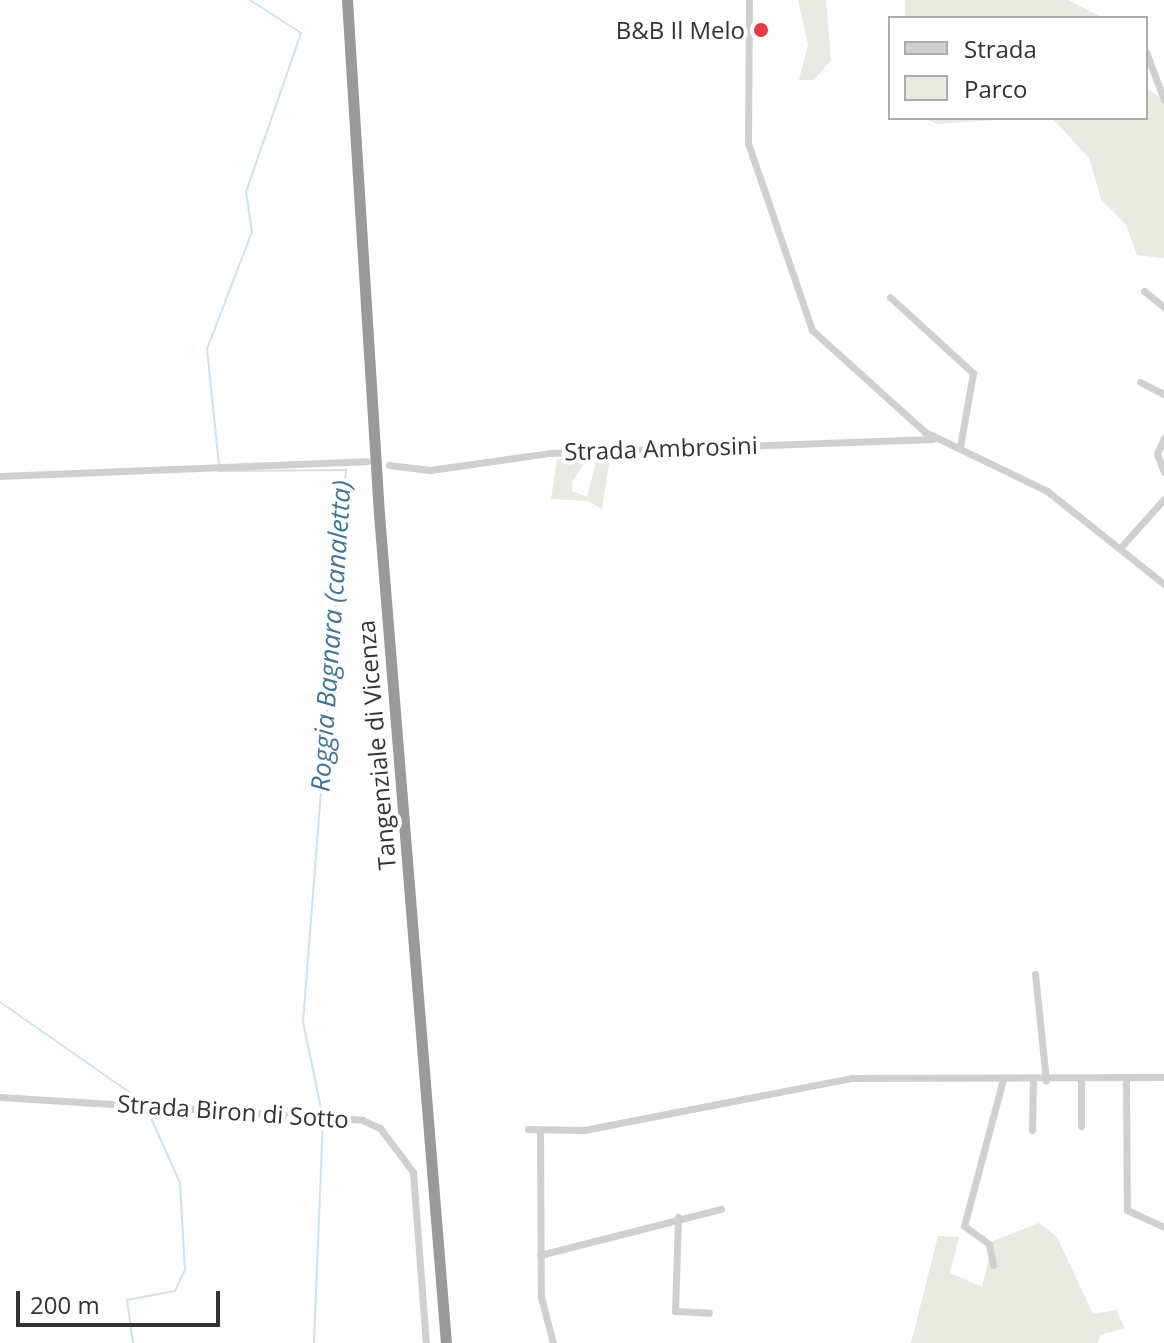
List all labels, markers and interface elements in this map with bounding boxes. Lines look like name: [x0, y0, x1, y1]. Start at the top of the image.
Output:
place label: B&B Il Melo: [616, 16, 745, 44]
legend: [888, 16, 1148, 120]
marker: B&B Il Melo: [752, 21, 770, 39]
text: Strada: [964, 32, 1037, 65]
text: Parco: [964, 72, 1028, 105]
street label: Strada Ambrosini: [564, 430, 758, 466]
water label: Roggia Bagnara (canaletta): [305, 479, 357, 793]
street label: Tangenziale di Vicenza: [351, 619, 401, 871]
street label: Strada Biron di Sotto: [116, 1089, 350, 1133]
scale bar: [20, 1275, 224, 1325]
text: 200 m: [30, 1288, 100, 1321]

